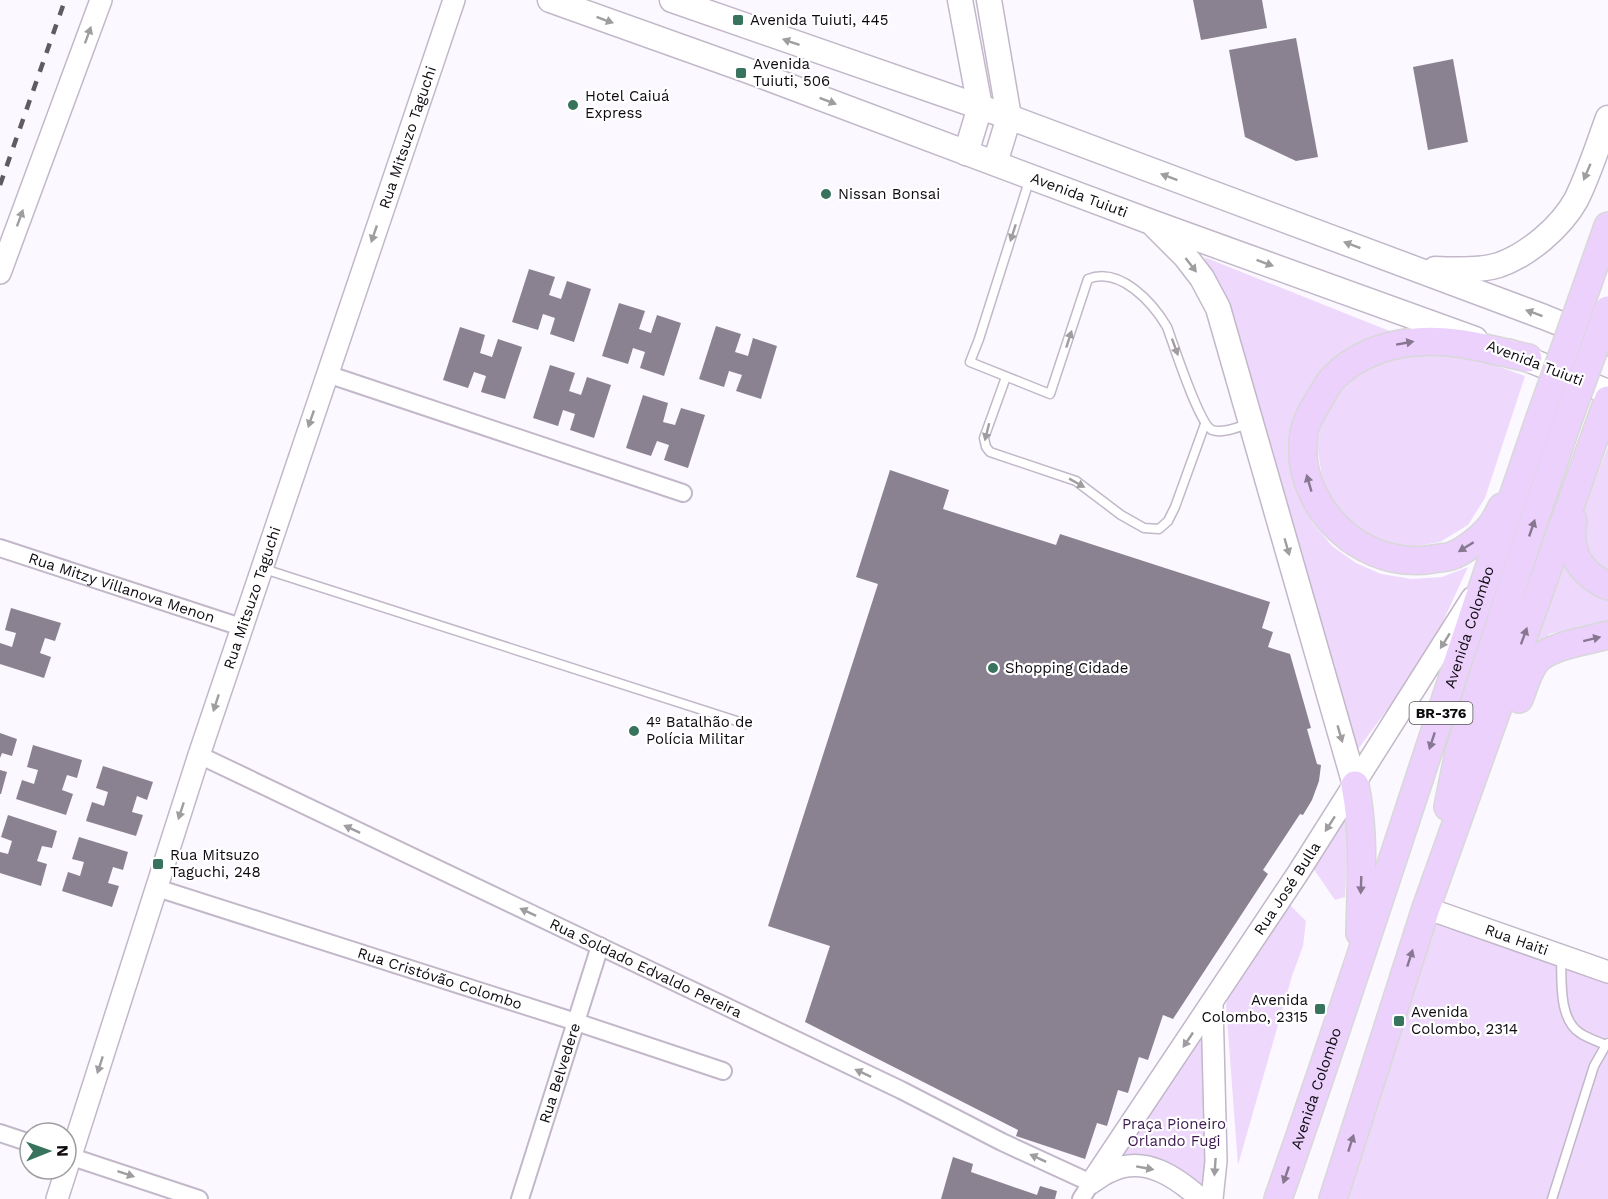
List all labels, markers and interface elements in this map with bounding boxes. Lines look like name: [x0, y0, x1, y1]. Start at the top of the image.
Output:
place label: Avenida Tuiuti, 445: [750, 11, 888, 29]
marker: Avenida Tuiuti, 445: [731, 13, 745, 27]
one-way arrow: [596, 15, 614, 25]
one-way arrow: [84, 26, 94, 44]
one-way arrow: [782, 36, 800, 46]
place label: Avenida Tuiuti, 506: [753, 55, 830, 90]
street label: Rua Mitsuzo Taguchi: [375, 64, 440, 211]
marker: Avenida Tuiuti, 506: [734, 66, 748, 80]
place label: Hotel Caiuá Express: [585, 87, 670, 122]
one-way arrow: [819, 97, 837, 106]
marker: Hotel Caiuá Express: [566, 98, 580, 112]
one-way arrow: [1582, 164, 1592, 182]
street label: Avenida Tuiuti: [1028, 169, 1130, 221]
one-way arrow: [1160, 171, 1178, 181]
place label: Nissan Bonsai: [838, 185, 940, 203]
marker: Nissan Bonsai: [819, 187, 833, 201]
one-way arrow: [16, 209, 26, 227]
one-way arrow: [1008, 224, 1017, 242]
one-way arrow: [369, 225, 378, 243]
one-way arrow: [1343, 240, 1361, 250]
one-way arrow: [1184, 257, 1197, 272]
one-way arrow: [1256, 259, 1274, 269]
one-way arrow: [1525, 308, 1543, 318]
one-way arrow: [1064, 330, 1074, 348]
street label: Avenida Tuiuti: [1484, 336, 1586, 390]
one-way arrow: [1170, 338, 1180, 356]
one-way arrow: [1396, 339, 1415, 348]
one-way arrow: [306, 410, 316, 428]
one-way arrow: [982, 423, 992, 441]
one-way arrow: [1304, 474, 1313, 492]
one-way arrow: [1069, 478, 1086, 488]
one-way arrow: [1527, 519, 1537, 537]
street label: Rua Mitsuzo Taguchi: [220, 524, 284, 671]
one-way arrow: [1283, 538, 1292, 556]
one-way arrow: [1458, 541, 1475, 552]
street label: Rua Mitzy Villanova Menon: [26, 549, 217, 627]
street label: Avenida Colombo: [1441, 564, 1498, 691]
one-way arrow: [1520, 627, 1530, 645]
one-way arrow: [1439, 633, 1450, 649]
one-way arrow: [1582, 634, 1601, 644]
place label: Shopping Cidade: [1005, 659, 1128, 677]
marker: Shopping Cidade: [986, 661, 1000, 675]
one-way arrow: [210, 694, 220, 712]
road number: BR-376: [1410, 702, 1472, 724]
place label: 4º Batalhão de Polícia Militar: [646, 713, 753, 748]
marker: 4º Batalhão de Polícia Militar: [627, 724, 641, 738]
one-way arrow: [1336, 725, 1346, 744]
one-way arrow: [1427, 732, 1436, 750]
one-way arrow: [175, 802, 185, 820]
one-way arrow: [1324, 816, 1335, 832]
one-way arrow: [344, 824, 361, 833]
street label: Rua José Bulla: [1250, 838, 1325, 938]
place label: Rua Mitsuzo Taguchi, 248: [170, 846, 261, 881]
marker: Rua Mitsuzo Taguchi, 248: [151, 857, 165, 871]
one-way arrow: [1356, 875, 1366, 894]
one-way arrow: [520, 908, 537, 917]
street label: Rua Soldado Edvaldo Pereira: [547, 915, 745, 1022]
street label: Rua Haiti: [1482, 920, 1551, 959]
street label: Rua Cristóvão Colombo: [355, 944, 524, 1013]
one-way arrow: [1406, 949, 1416, 967]
place label: Avenida Colombo, 2315: [1202, 991, 1309, 1026]
marker: Avenida Colombo, 2315: [1313, 1002, 1327, 1016]
place label: Avenida Colombo, 2314: [1411, 1003, 1518, 1038]
marker: Avenida Colombo, 2314: [1392, 1014, 1406, 1028]
street label: Rua Belvedere: [536, 1021, 584, 1126]
street label: Avenida Colombo: [1287, 1025, 1345, 1152]
one-way arrow: [1182, 1031, 1194, 1047]
one-way arrow: [95, 1056, 104, 1074]
one-way arrow: [855, 1068, 872, 1077]
park label: Praça Pioneiro Orlando Fugi: [1122, 1115, 1226, 1150]
north arrow: [18, 1121, 78, 1181]
one-way arrow: [1347, 1134, 1356, 1152]
text: N: [53, 1145, 72, 1157]
one-way arrow: [1030, 1154, 1047, 1163]
one-way arrow: [1210, 1158, 1220, 1177]
one-way arrow: [1136, 1163, 1155, 1172]
one-way arrow: [1281, 1166, 1291, 1184]
one-way arrow: [117, 1170, 135, 1180]

